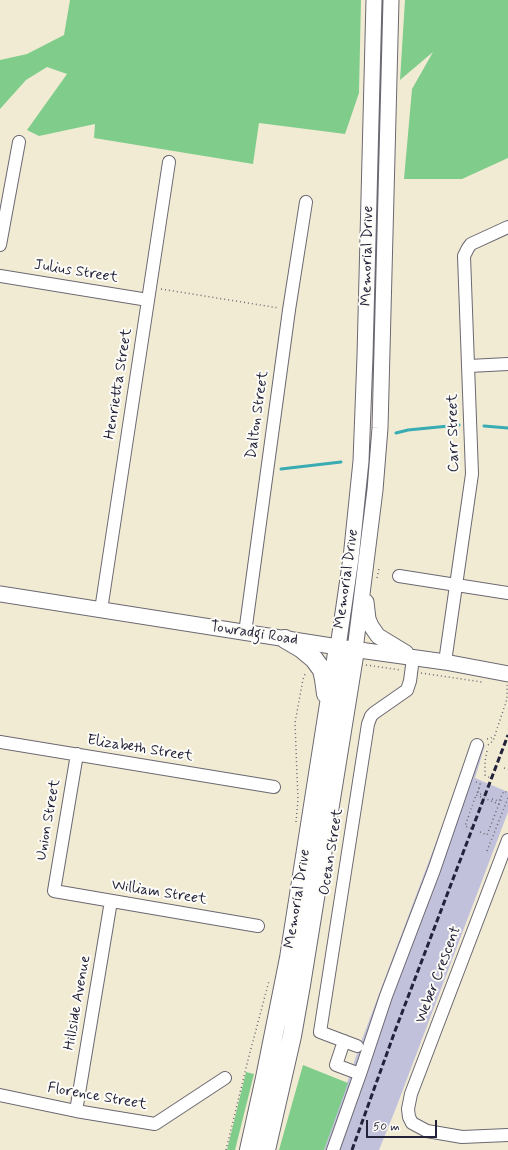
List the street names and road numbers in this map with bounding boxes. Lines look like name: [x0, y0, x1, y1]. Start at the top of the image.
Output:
street label: Memorial Drive: [358, 206, 378, 306]
street label: Julius Street: [33, 256, 119, 288]
street label: Henrietta Street: [101, 327, 137, 441]
street label: Dalton Street: [243, 370, 273, 460]
street label: Carr Street: [444, 394, 464, 472]
street label: Memorial Drive: [331, 528, 363, 630]
street label: Towradgi Road: [209, 618, 299, 650]
street label: Elizabeth Street: [86, 732, 194, 766]
street label: Union Street: [33, 778, 65, 862]
street label: Ocean Street: [316, 807, 348, 897]
street label: Memorial Drive: [281, 848, 315, 950]
street label: William Street: [110, 877, 208, 909]
street label: Weber Crescent: [412, 924, 466, 1026]
street label: Hillside Avenue: [61, 954, 95, 1052]
street label: Florence Street: [46, 1079, 148, 1115]

